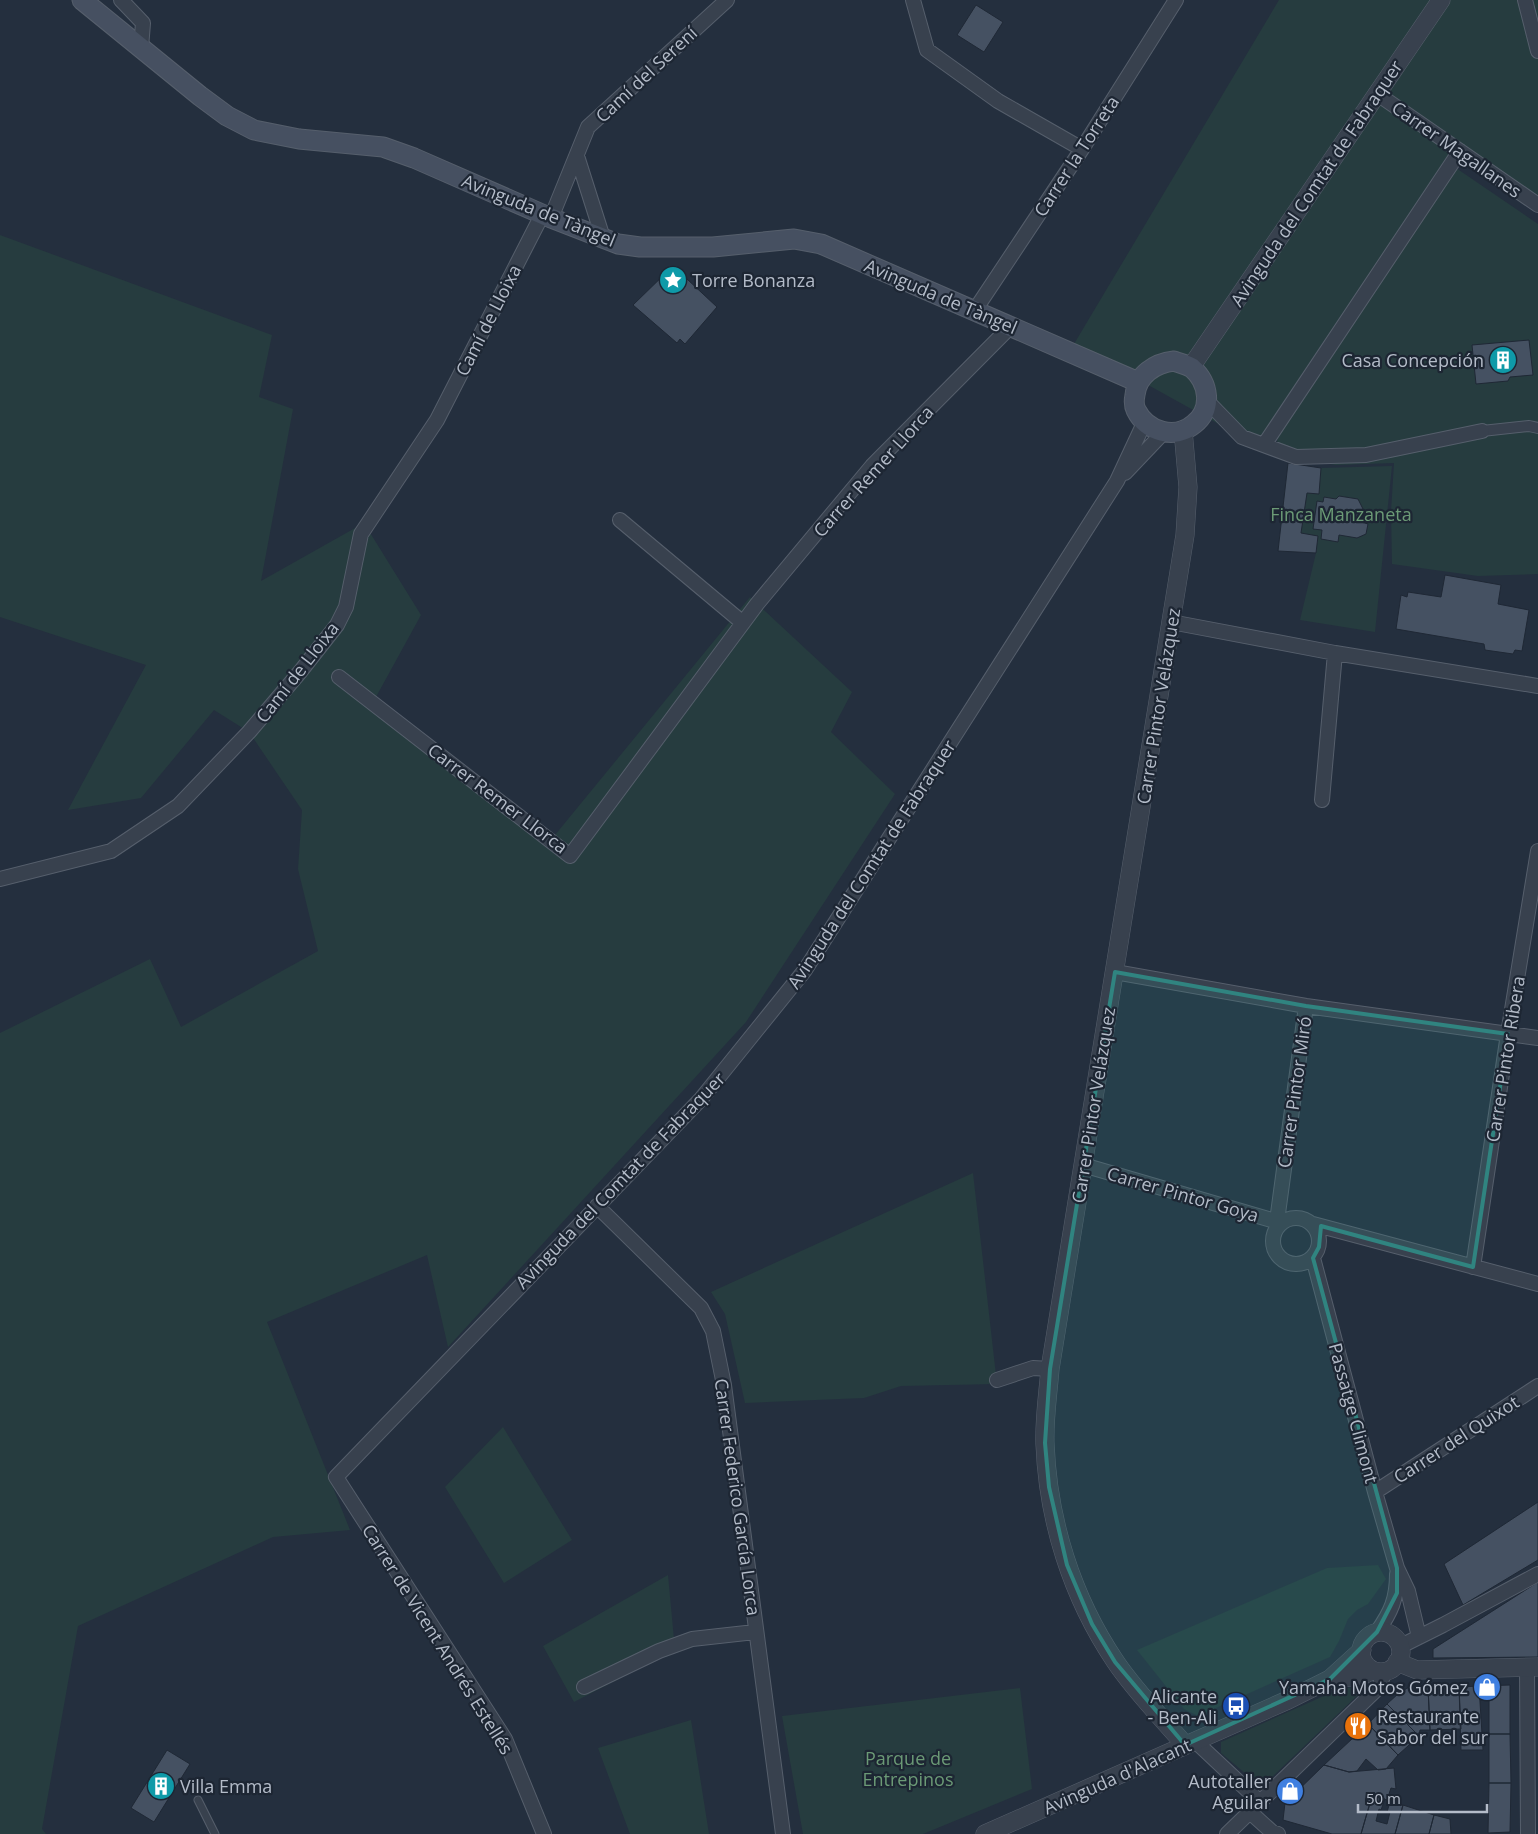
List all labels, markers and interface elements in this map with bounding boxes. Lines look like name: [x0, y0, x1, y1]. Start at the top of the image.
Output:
street label: Camí del Serení: [590, 20, 702, 127]
street label: Avinguda del Comtat de Fabraquer: [1224, 55, 1408, 311]
street label: Carrer la Torreta: [1028, 91, 1124, 221]
street label: Carrer Magallanes: [1387, 95, 1527, 203]
street label: Avinguda de Tàngel: [459, 168, 619, 252]
street label: Avinguda de Tàngel: [861, 253, 1021, 339]
street label: Camí de Lloixa: [450, 260, 526, 380]
place icon: Torre Bonanza: [658, 265, 688, 295]
place label: Torre Bonanza: [692, 268, 815, 292]
building icon: Casa Concepción: [1488, 345, 1518, 375]
place label: Casa Concepción: [1341, 348, 1484, 372]
street label: Carrer Remer Llorca: [808, 400, 938, 542]
park label: Finca Manzaneta: [1270, 502, 1412, 526]
street label: Carrer Pintor Velázquez: [1131, 606, 1185, 806]
street label: Camí de Lloixa: [250, 617, 344, 727]
street label: Avinguda del Comtat de Fabraquer: [781, 734, 961, 993]
street label: Carrer Remer Llorca: [423, 738, 573, 858]
street label: Carrer Pintor Ribera: [1480, 974, 1530, 1144]
street label: Carrer Pintor Velázquez: [1066, 1005, 1120, 1205]
street label: Carrer Pintor Miró: [1271, 1015, 1317, 1169]
street label: Avinguda del Comtat de Fabraquer: [510, 1066, 731, 1293]
street label: Carrer Pintor Goya: [1104, 1161, 1262, 1227]
street label: Passatge Climont: [1324, 1340, 1384, 1486]
street label: Carrer Federico García Lorca: [709, 1377, 767, 1617]
street label: Carrer del Quixot: [1389, 1390, 1523, 1488]
street label: Carrer de Vicent Andrés Estellés: [357, 1519, 519, 1759]
shop icon: Yamaha Motos Gómez: [1472, 1672, 1502, 1702]
place label: Yamaha Motos Gómez: [1279, 1675, 1468, 1699]
place label: Alicante - Ben-Ali: [1147, 1684, 1217, 1729]
bus stop icon: Alicante - Ben-Ali: [1221, 1691, 1251, 1721]
place label: Restaurante Sabor del sur: [1377, 1704, 1489, 1749]
restaurant icon: Restaurante Sabor del sur: [1343, 1711, 1373, 1741]
street label: Avinguda d'Alacant: [1039, 1733, 1195, 1819]
park label: Parque de Entrepinos: [863, 1746, 953, 1791]
place label: Autotaller Aguilar: [1188, 1769, 1272, 1814]
building icon: Villa Emma: [146, 1771, 176, 1801]
place label: Villa Emma: [180, 1774, 272, 1798]
shop icon: Autotaller Aguilar: [1275, 1776, 1305, 1806]
scale bar: [1358, 1782, 1487, 1814]
text: 50 m: [1366, 1788, 1401, 1808]

